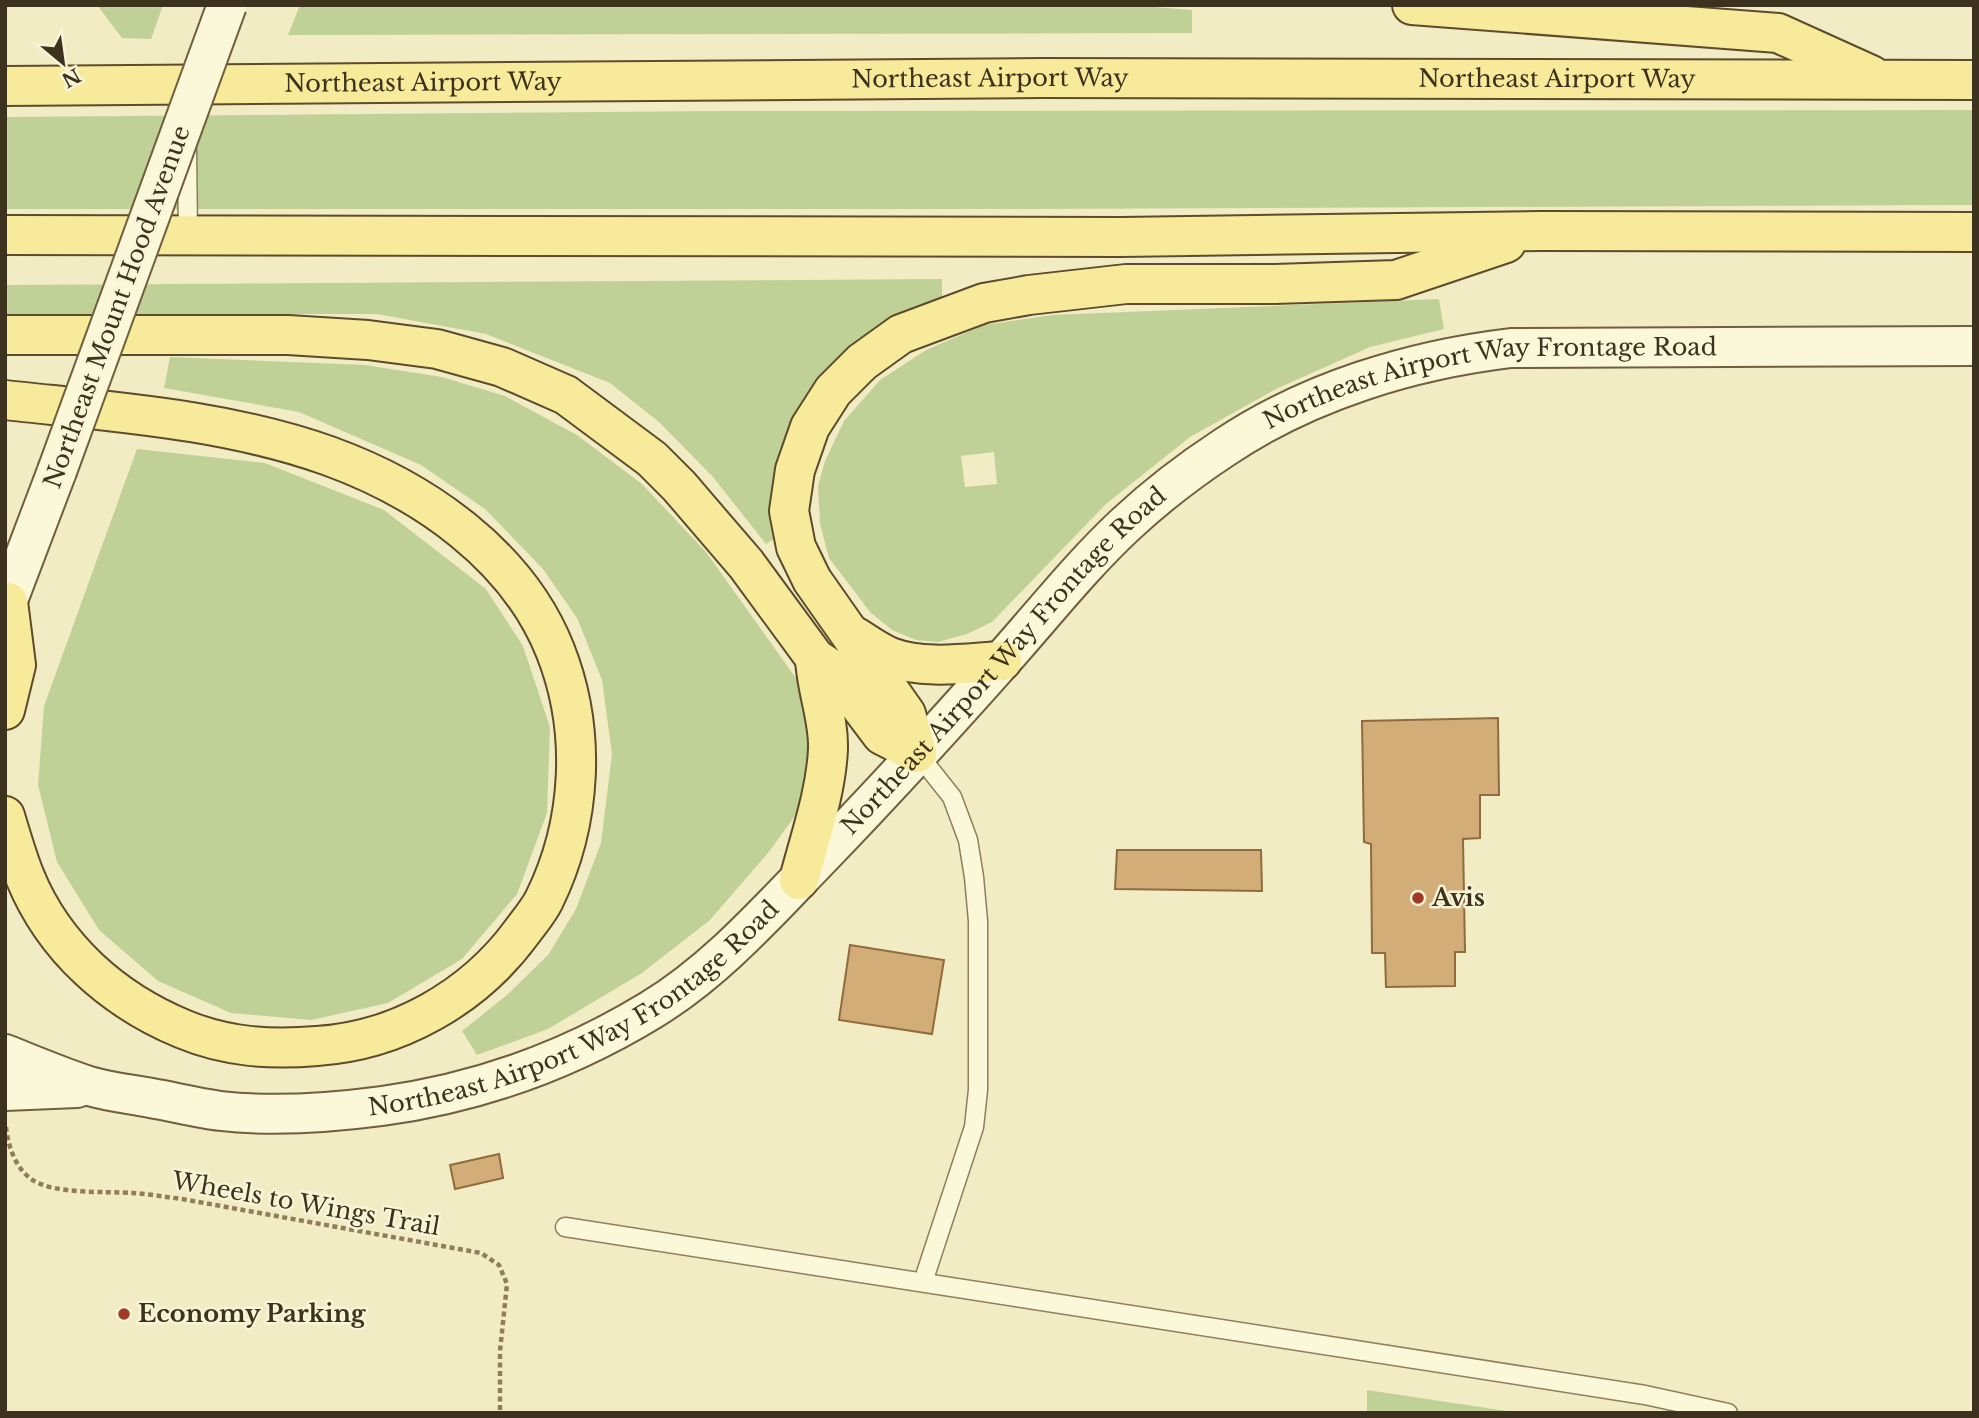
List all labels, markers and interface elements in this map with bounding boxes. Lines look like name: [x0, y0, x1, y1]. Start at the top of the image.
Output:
north arrow: [28, 28, 98, 98]
text: N: [57, 63, 84, 92]
street label: Northeast Airport Way: [851, 63, 1129, 93]
street label: Northeast Airport Way: [1418, 64, 1696, 93]
street label: Northeast Airport Way: [284, 67, 563, 98]
street label: Northeast Mount Hood Avenue: [37, 122, 196, 492]
street label: Northeast Airport Way Frontage Road: [1258, 332, 1717, 435]
street label: Northeast Airport Way Frontage Road: [835, 481, 1172, 840]
place label: Avis: [1431, 883, 1485, 912]
marker: Avis: [1410, 890, 1426, 906]
street label: Northeast Airport Way Frontage Road: [366, 894, 785, 1122]
street label: Wheels to Wings Trail: [169, 1165, 442, 1241]
place label: Economy Parking: [138, 1299, 367, 1328]
marker: Economy Parking: [116, 1306, 132, 1322]

